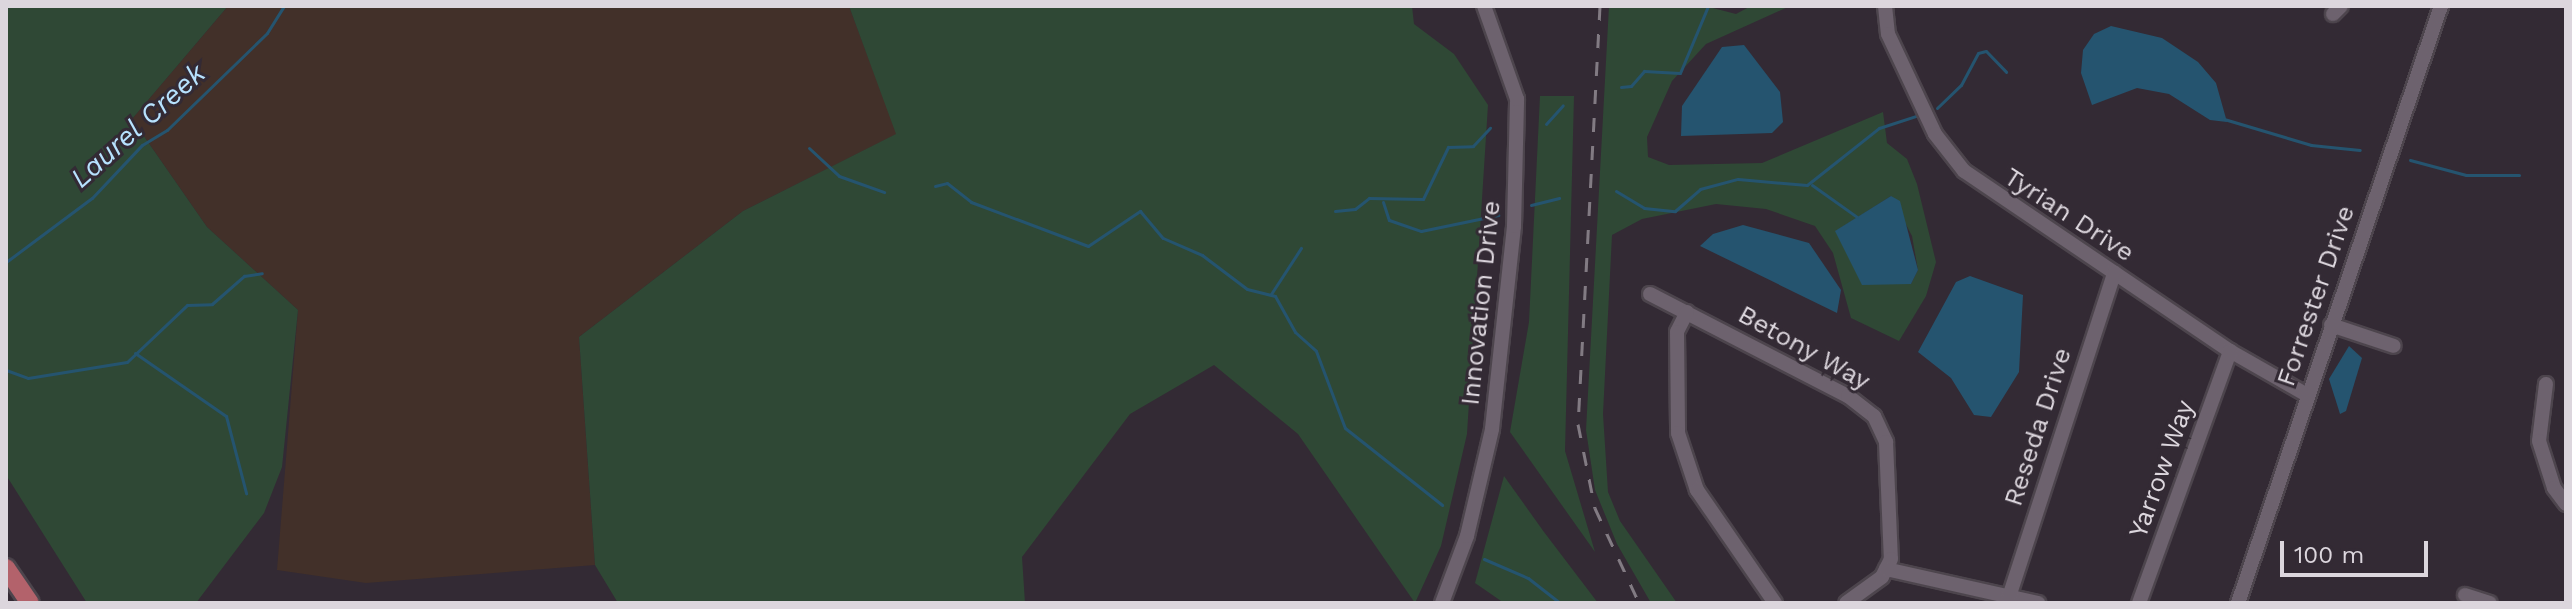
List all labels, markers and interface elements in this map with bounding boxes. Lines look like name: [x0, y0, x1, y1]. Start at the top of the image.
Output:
water label: Laurel Creek: [63, 56, 213, 196]
street label: Tyrian Drive: [1998, 161, 2140, 269]
street label: Innovation Drive: [1455, 199, 1507, 407]
street label: Forrester Drive: [2270, 201, 2362, 391]
street label: Betony Way: [1732, 299, 1876, 397]
street label: Reseda Drive: [1998, 344, 2078, 510]
street label: Yarrow Way: [2123, 395, 2201, 543]
scale bar: [2284, 525, 2432, 575]
text: 100 m: [2294, 541, 2364, 569]

